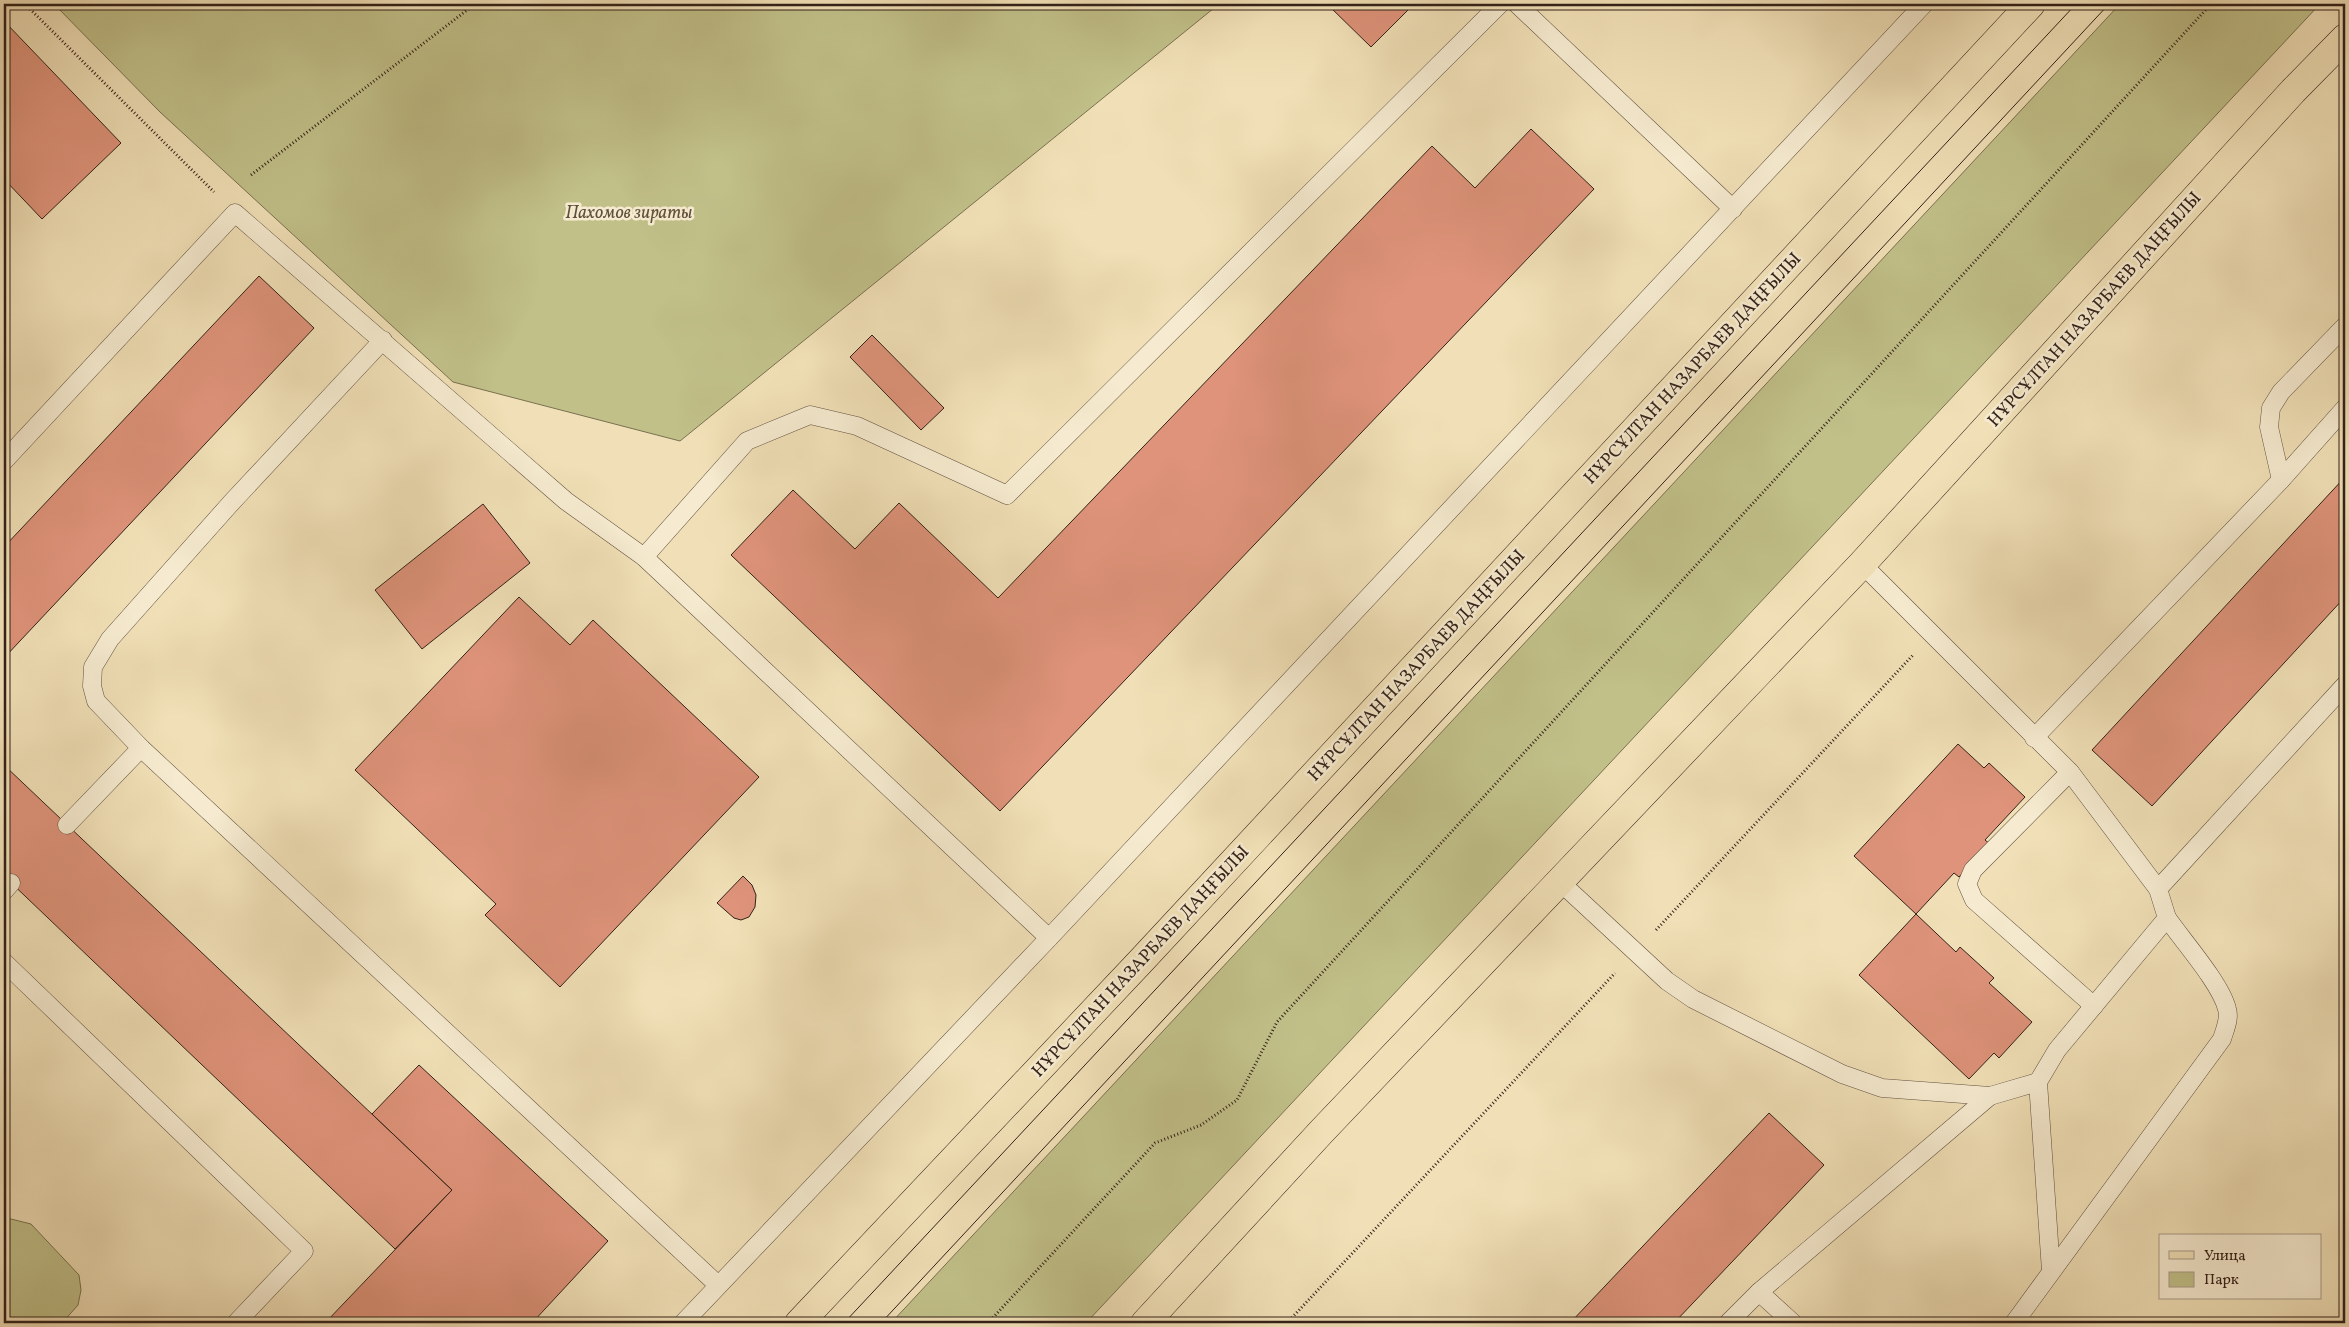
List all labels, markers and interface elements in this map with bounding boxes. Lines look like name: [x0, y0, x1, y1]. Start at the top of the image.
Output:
street label: НҰРСҰЛТАН НАЗАРБАЕВ ДАҢҒЫЛЫ: [1982, 187, 2208, 433]
park label: Пахомов зираты: [566, 201, 692, 226]
street label: НҰРСҰЛТАН НАЗАРБАЕВ ДАҢҒЫЛЫ: [1579, 247, 1808, 491]
street label: НҰРСҰЛТАН НАЗАРБАЕВ ДАҢҒЫЛЫ: [1303, 544, 1532, 788]
street label: НҰРСҰЛТАН НАЗАРБАЕВ ДАҢҒЫЛЫ: [1027, 840, 1256, 1084]
legend: [2159, 1234, 2322, 1300]
text: Улица: [2204, 1246, 2246, 1267]
text: Парк: [2204, 1270, 2239, 1291]

